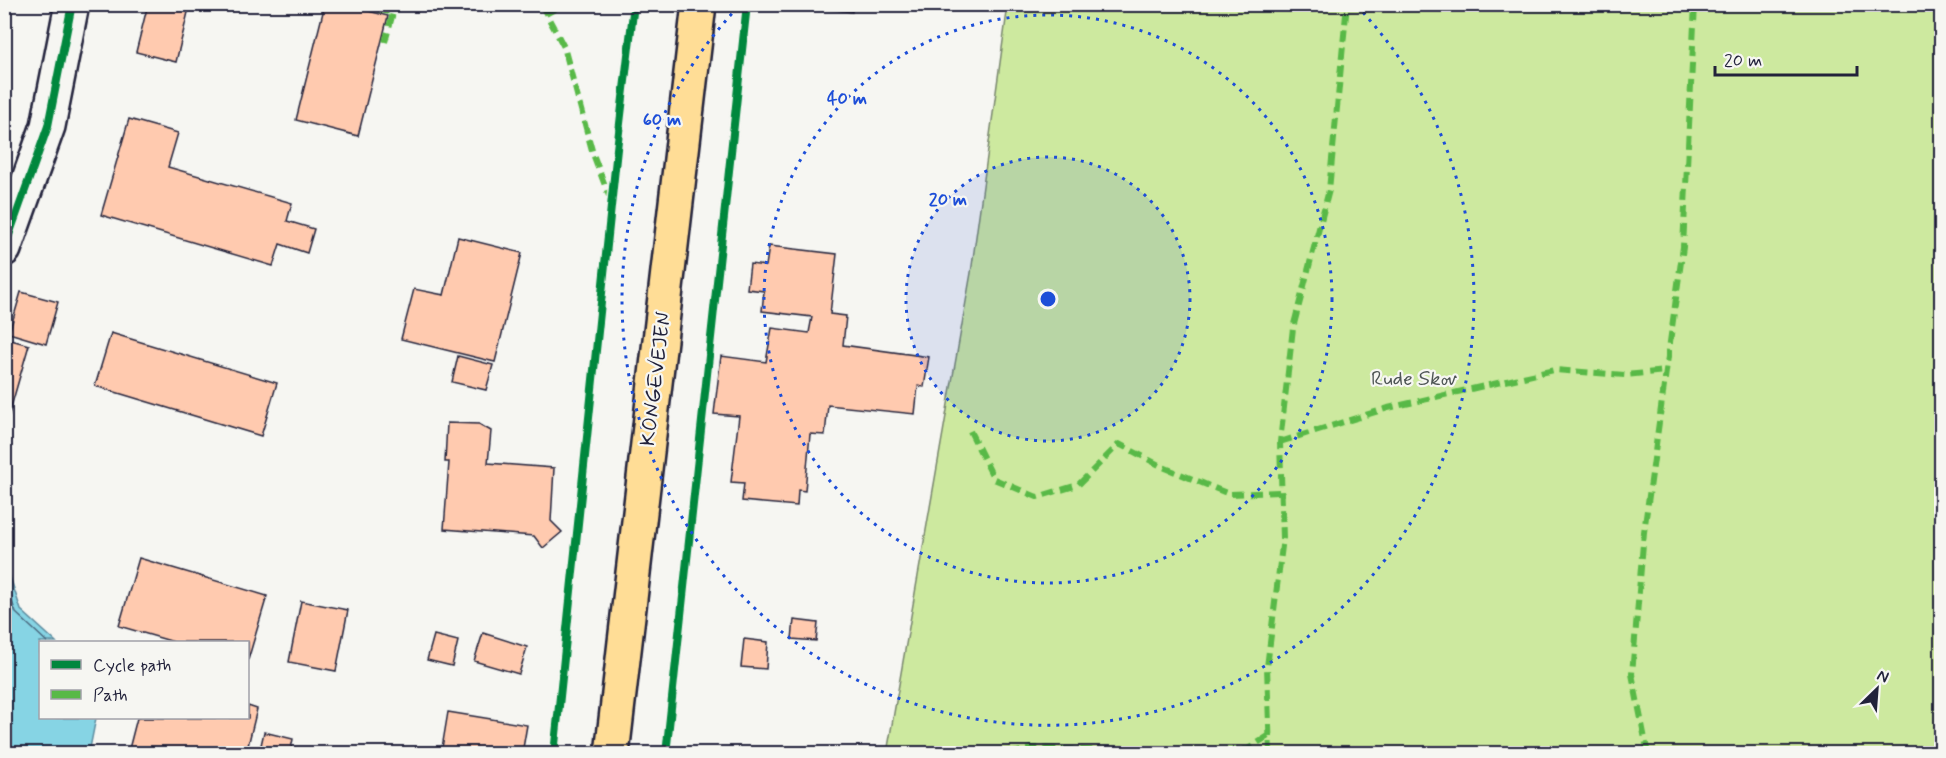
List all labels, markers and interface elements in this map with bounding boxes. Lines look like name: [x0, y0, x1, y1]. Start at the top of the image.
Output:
scale bar: [1715, 39, 1858, 77]
text: 20 m: [1724, 49, 1762, 73]
text: 40 m: [827, 87, 867, 111]
text: 60 m: [643, 108, 681, 132]
text: 20 m: [929, 188, 967, 212]
centre of rings: [1038, 289, 1058, 309]
street label: KONGEVEJEN: [634, 310, 678, 448]
park label: Rude Skov: [1371, 365, 1457, 393]
legend: [39, 641, 249, 719]
text: Cycle path: [93, 654, 171, 678]
north arrow: [1847, 659, 1907, 719]
text: N: [1873, 665, 1892, 689]
text: Path: [93, 684, 128, 708]

